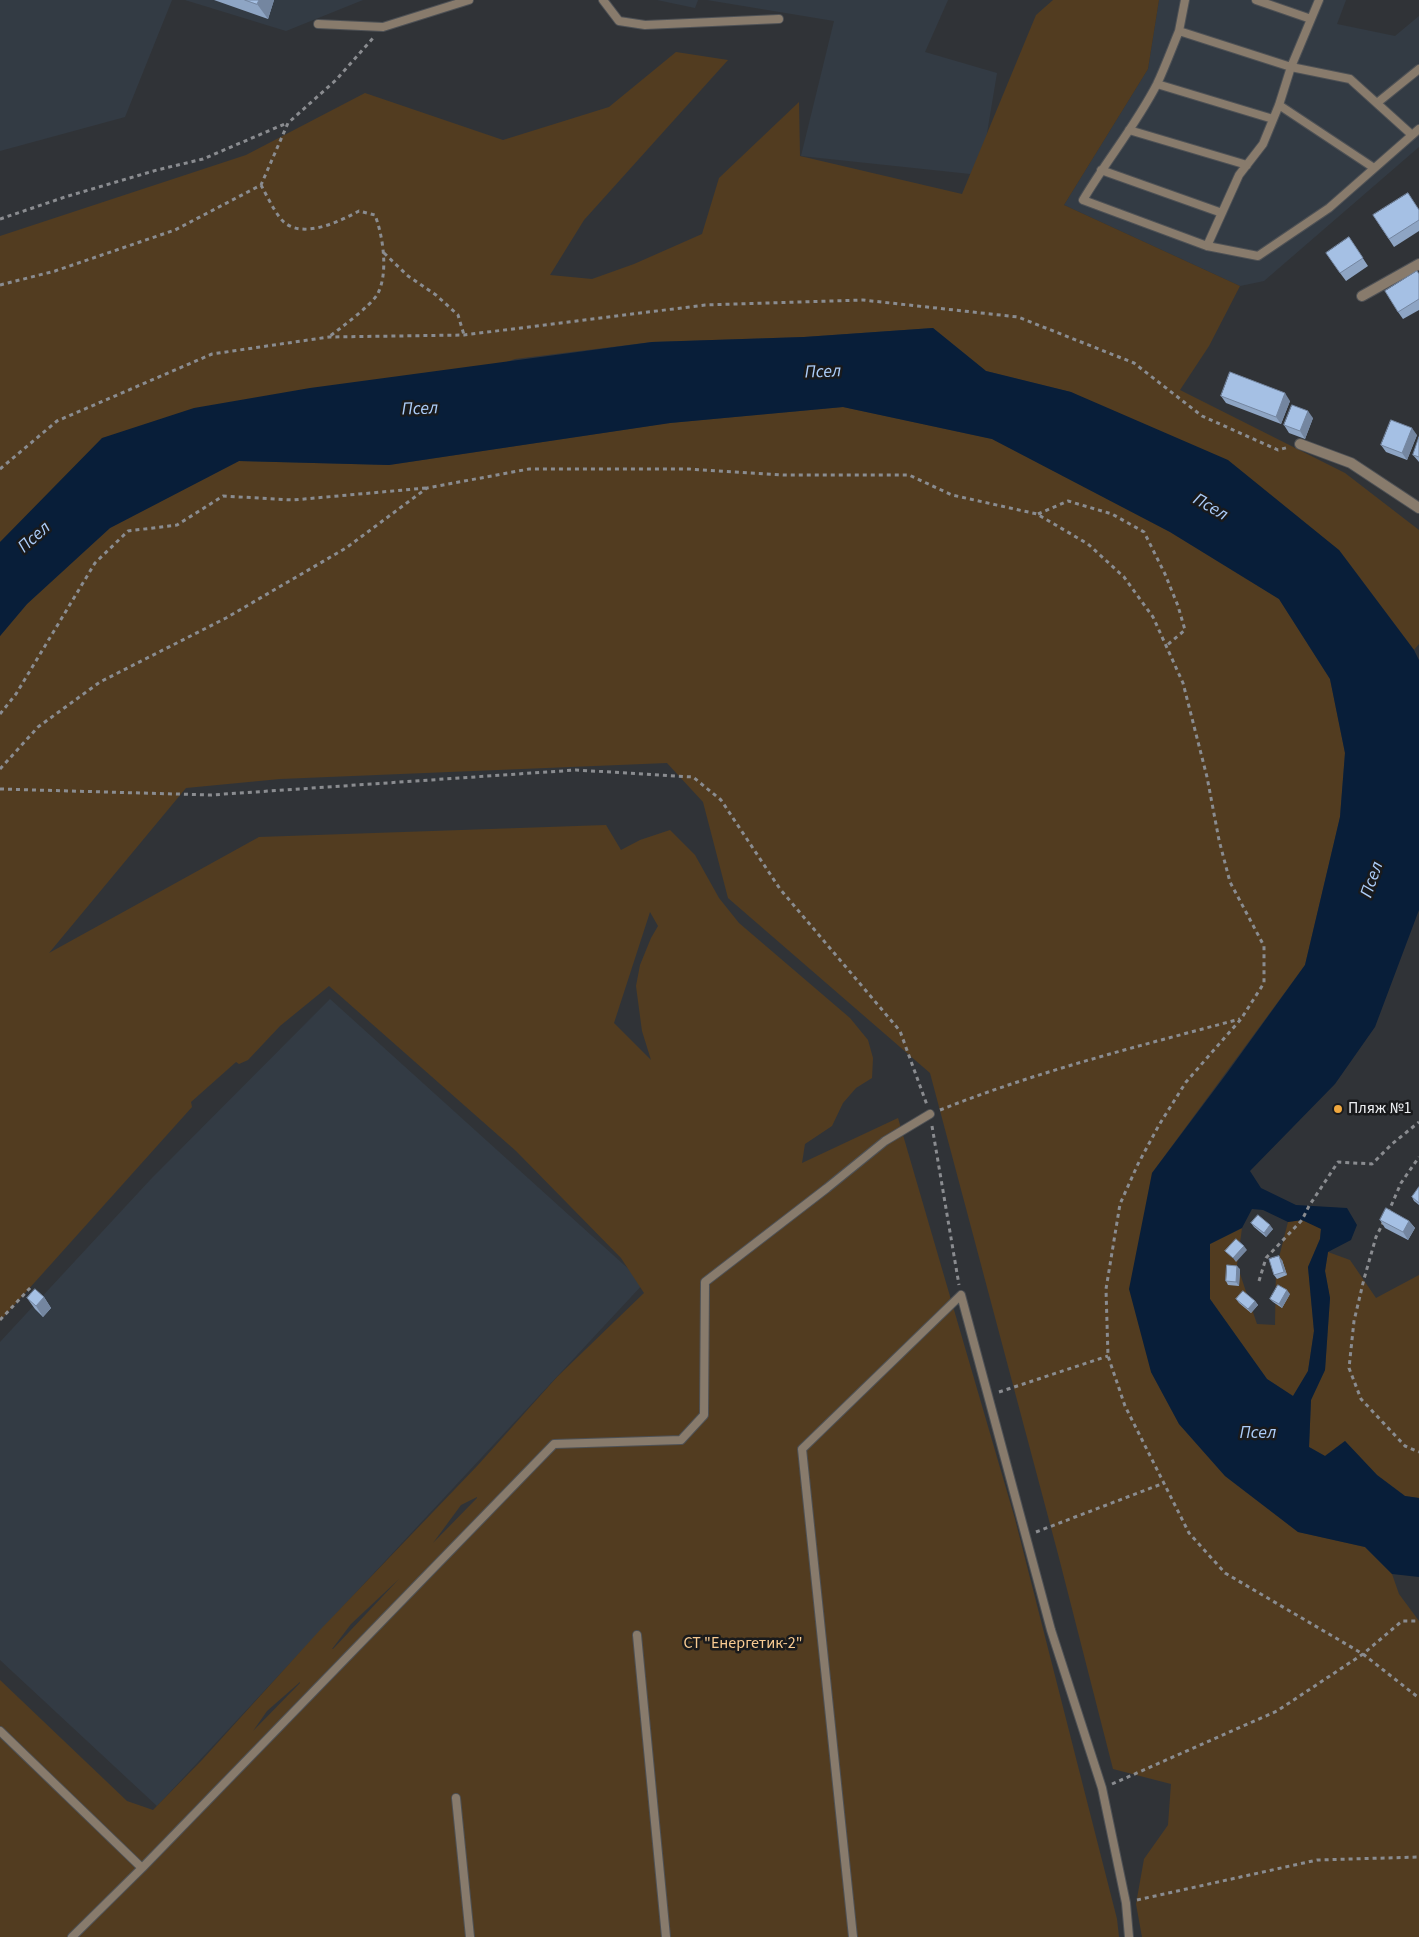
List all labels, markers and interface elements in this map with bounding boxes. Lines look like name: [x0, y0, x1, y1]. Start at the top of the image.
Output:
water label: Псел: [804, 362, 842, 384]
water label: Псел: [401, 399, 439, 421]
water label: Псел: [1189, 489, 1231, 527]
water label: Псел: [14, 518, 56, 558]
water label: Псел: [1357, 859, 1389, 901]
place label: Пляж №1: [1348, 1099, 1412, 1119]
marker: Пляж №1: [1332, 1103, 1344, 1115]
water label: Псел: [1240, 1423, 1276, 1445]
park label: СТ "Енергетик-2": [683, 1634, 803, 1654]

